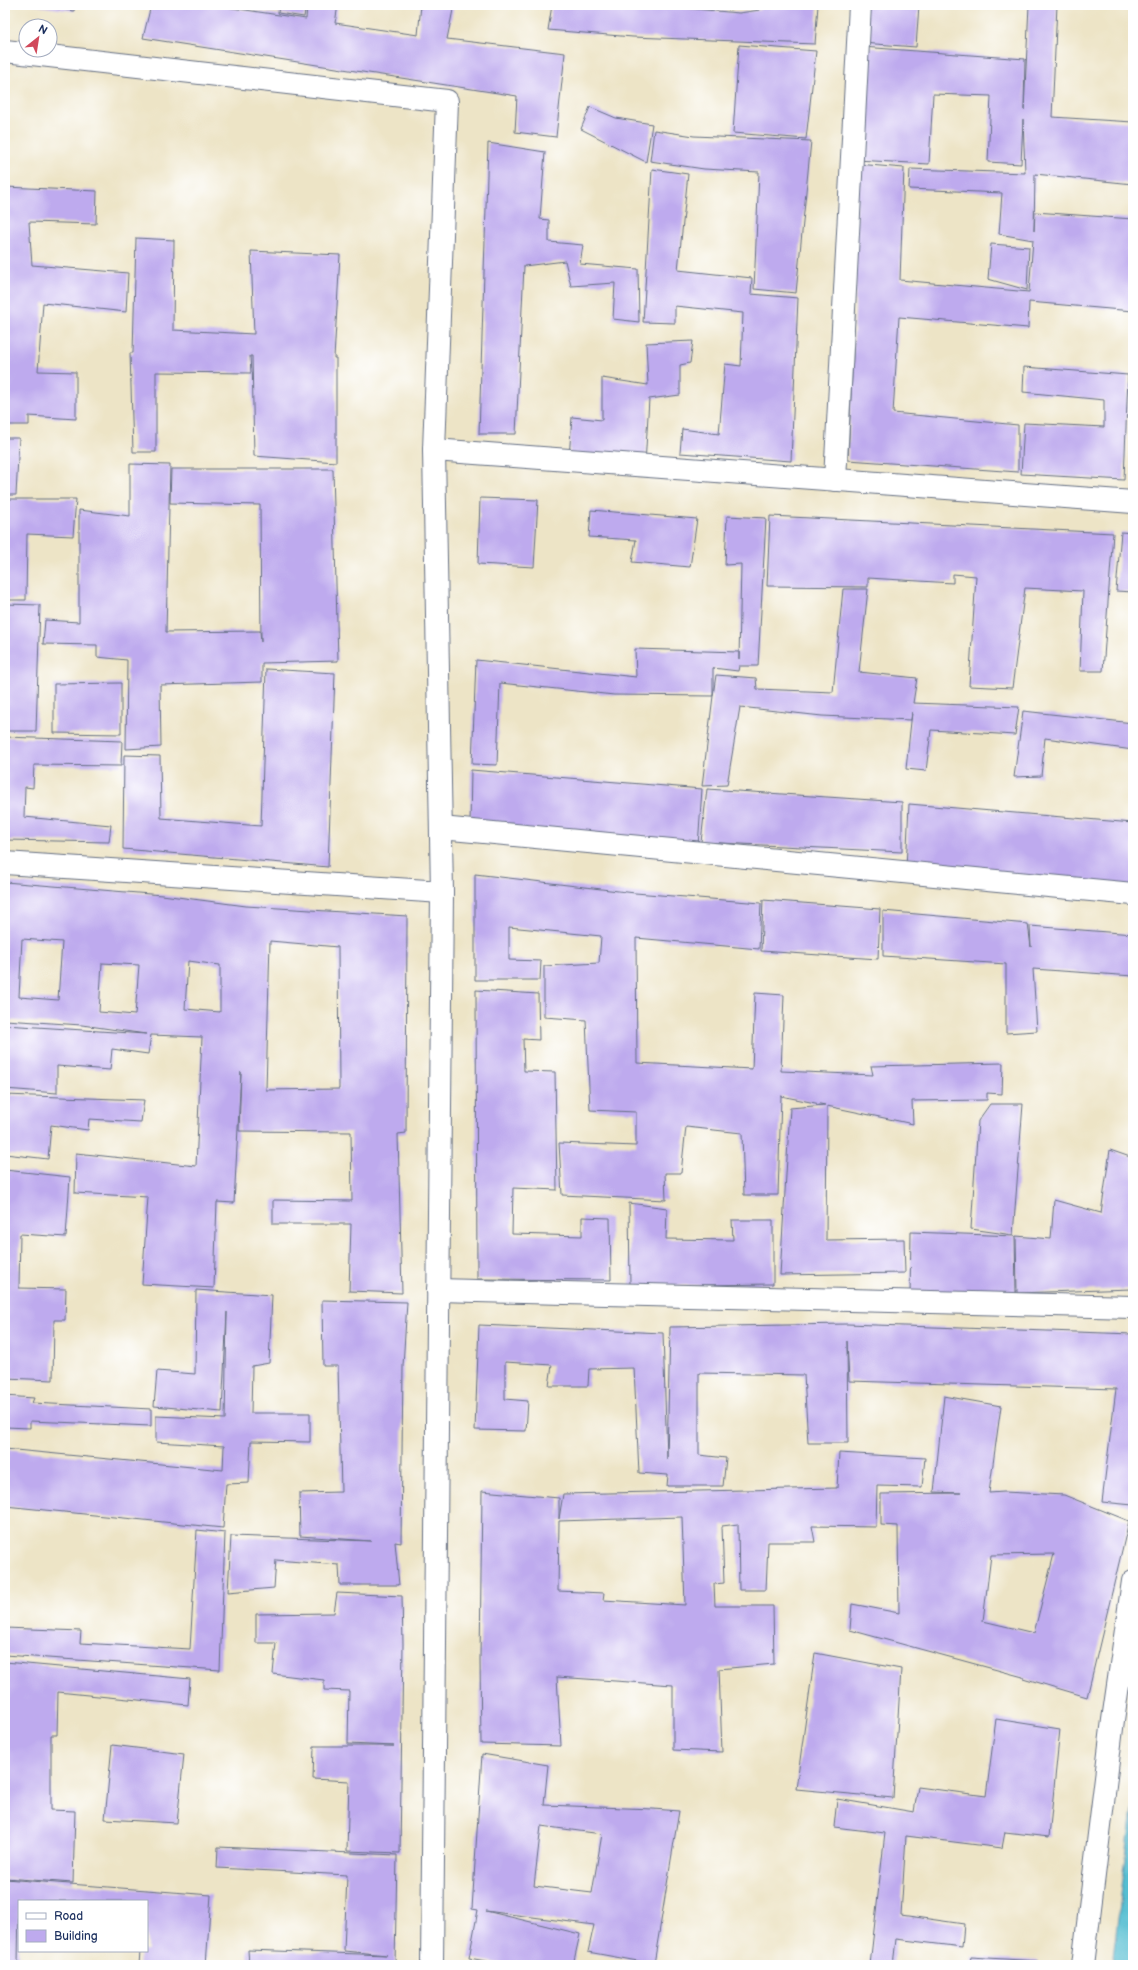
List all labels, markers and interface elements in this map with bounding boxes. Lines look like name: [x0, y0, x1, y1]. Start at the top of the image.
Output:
north arrow: [18, 18, 58, 58]
text: N: [36, 22, 50, 37]
legend: [18, 1900, 148, 1952]
text: Road: [54, 1909, 83, 1924]
text: Building: [54, 1929, 98, 1944]

